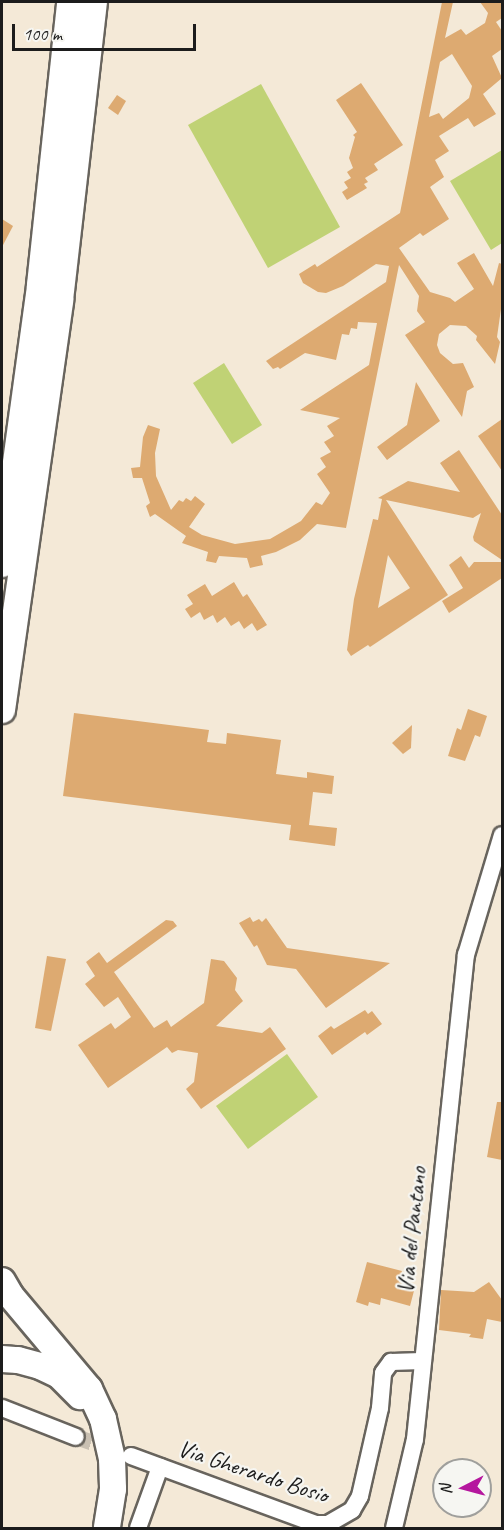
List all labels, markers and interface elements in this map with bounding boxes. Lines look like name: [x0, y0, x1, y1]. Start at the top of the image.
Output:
scale bar: [15, 12, 200, 50]
text: 100 m: [23, 23, 62, 45]
street label: Via del Pantano: [391, 1165, 433, 1295]
street label: Via Gherardo Bosio: [175, 1434, 331, 1510]
north arrow: [432, 1458, 492, 1518]
text: N: [436, 1484, 457, 1496]

